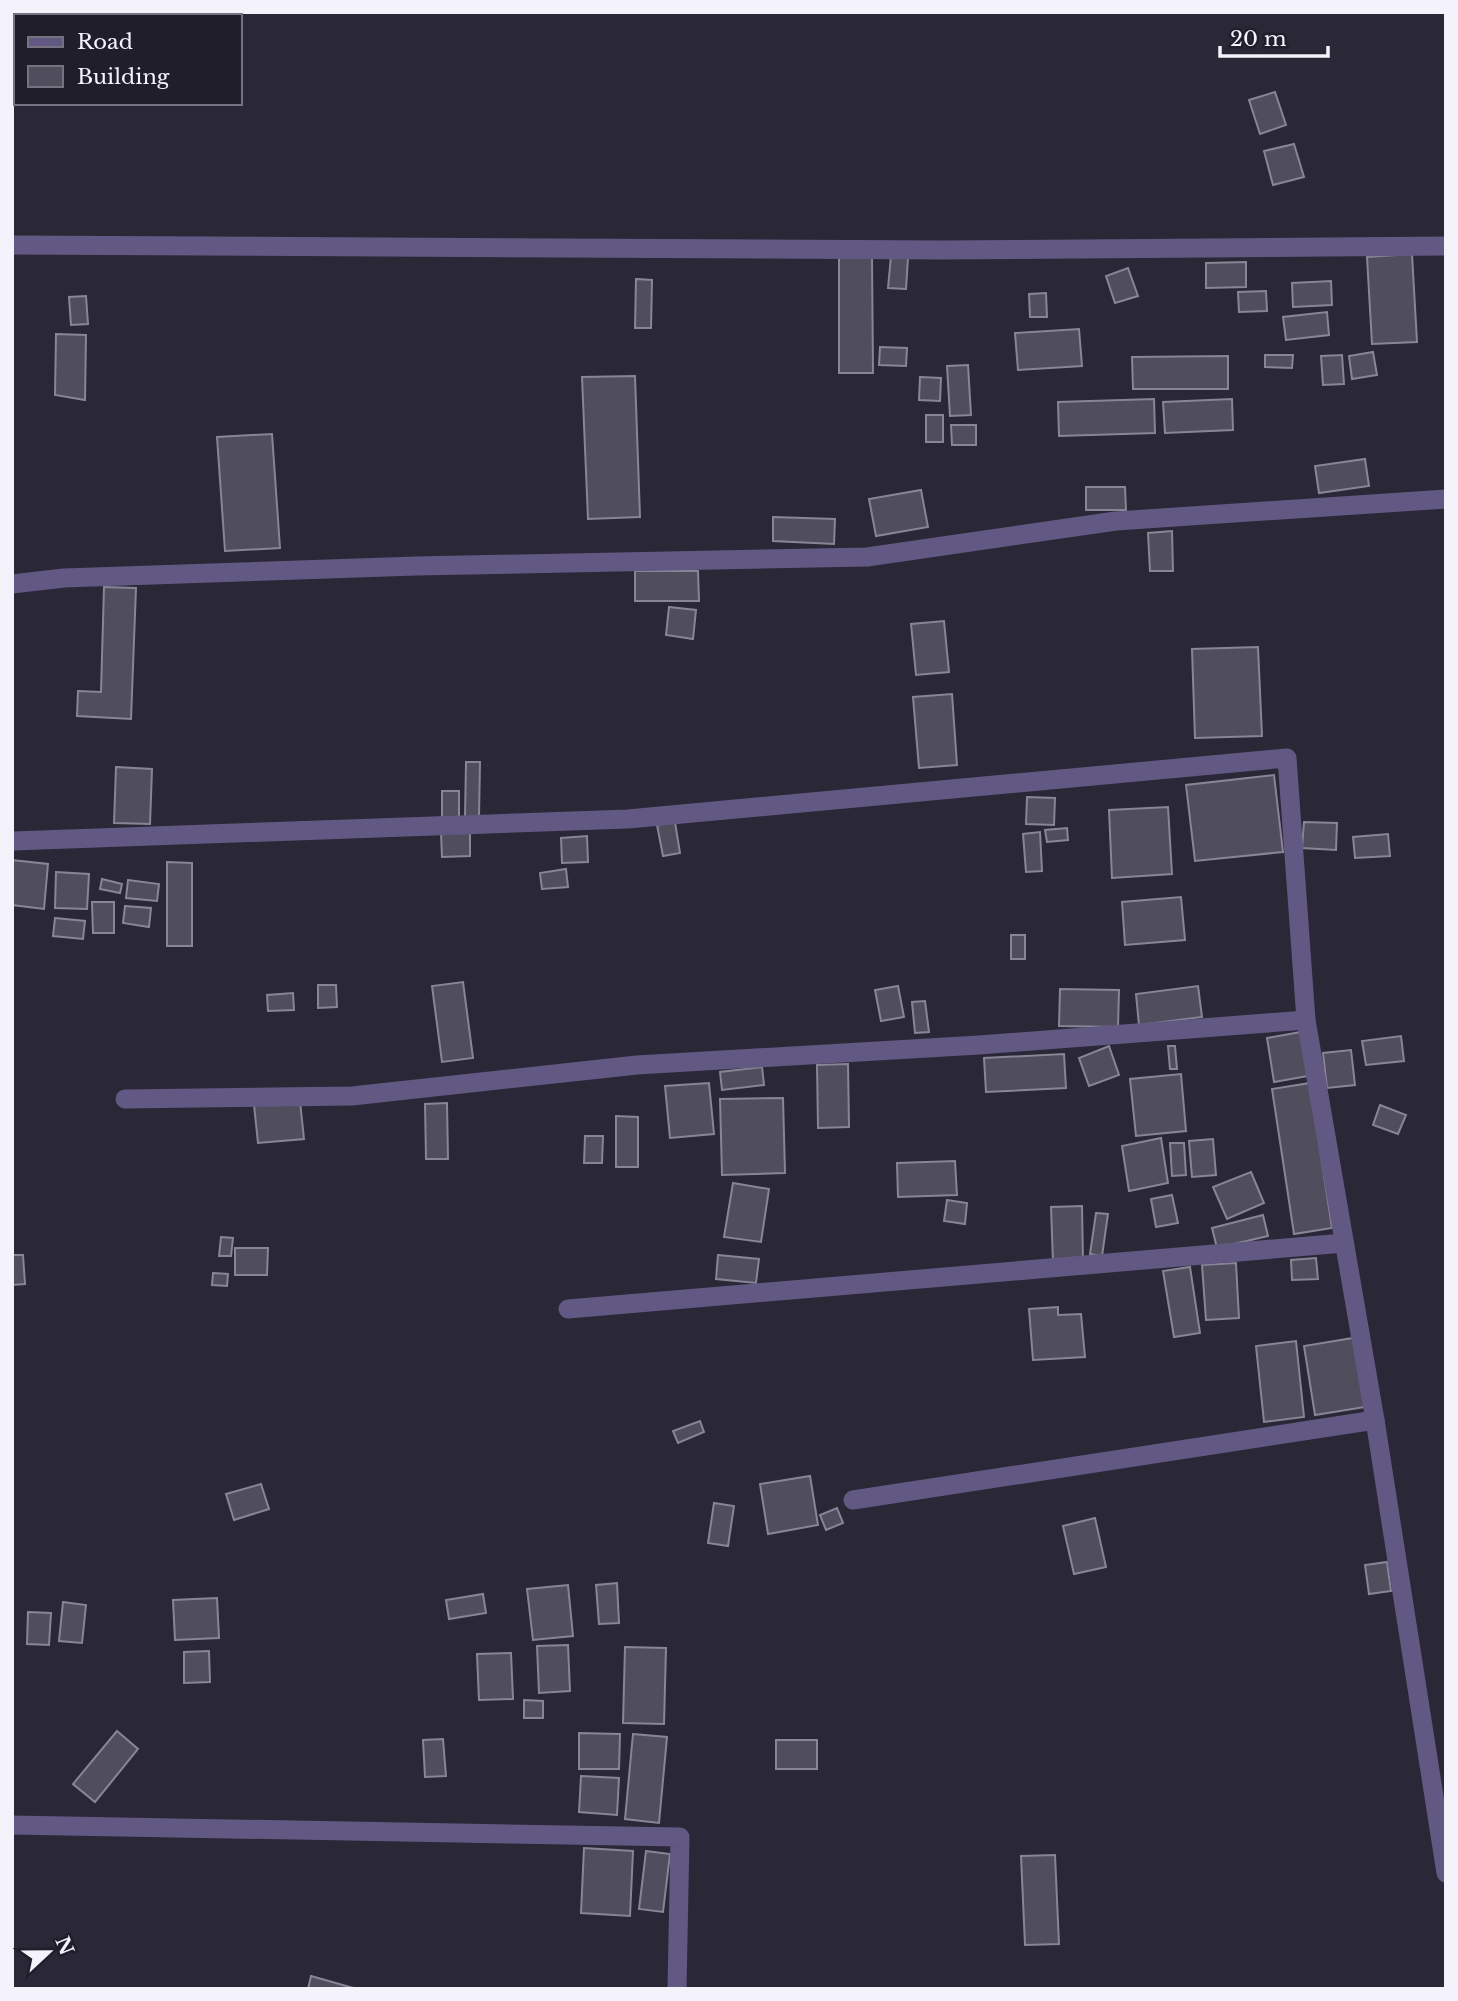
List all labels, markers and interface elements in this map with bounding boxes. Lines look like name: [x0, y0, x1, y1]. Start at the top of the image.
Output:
legend: [14, 14, 242, 105]
scale bar: [1220, 14, 1328, 58]
text: 20 m: [1230, 26, 1287, 52]
text: Road: [77, 29, 133, 55]
text: Building: [77, 64, 170, 90]
north arrow: [14, 1917, 84, 1987]
text: N: [50, 1933, 78, 1959]

